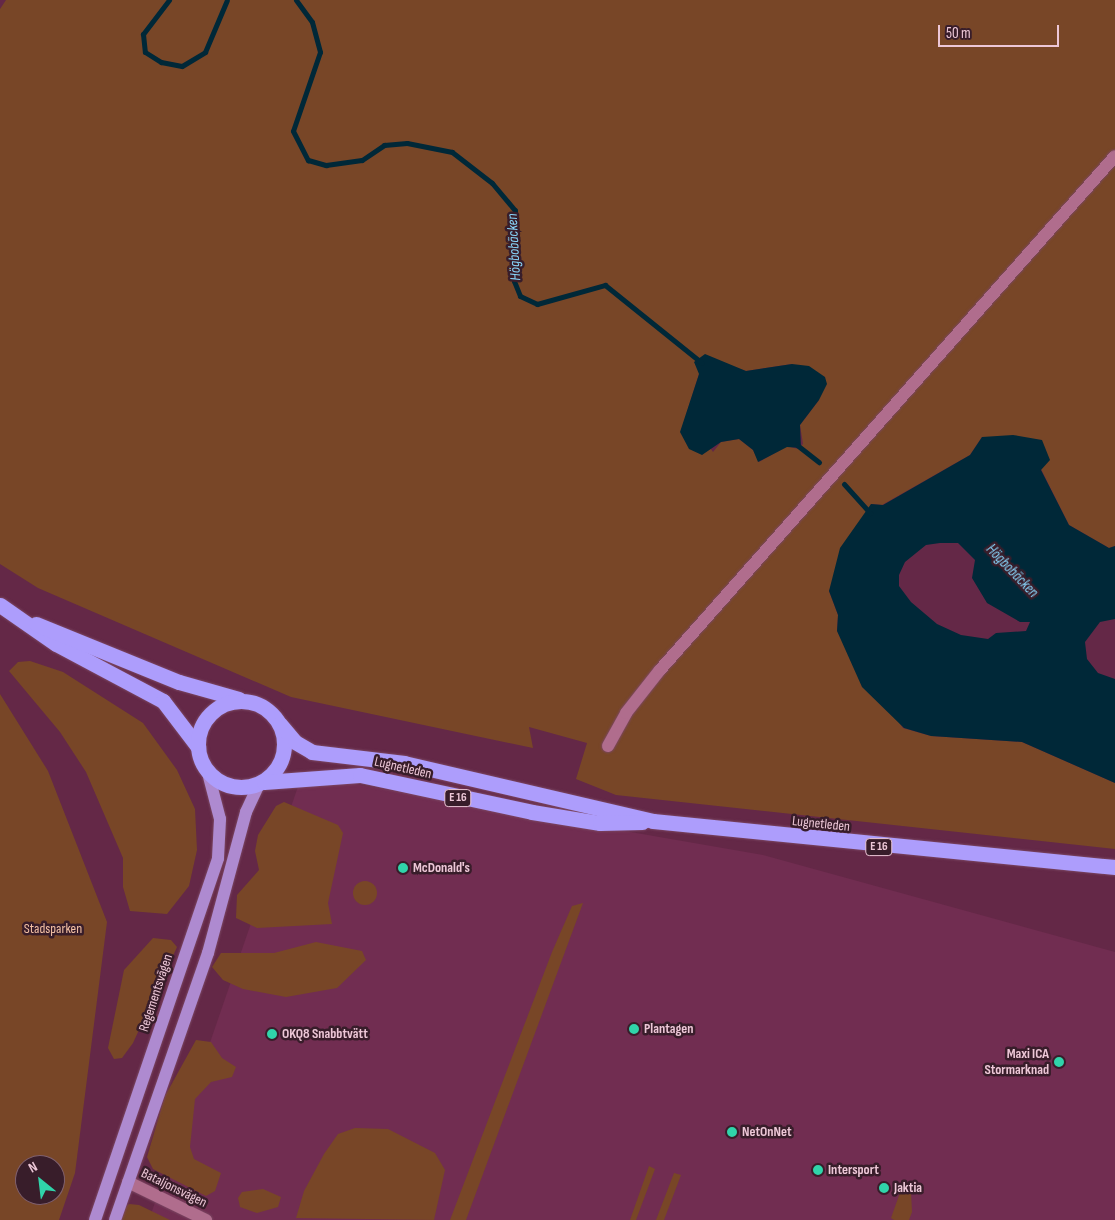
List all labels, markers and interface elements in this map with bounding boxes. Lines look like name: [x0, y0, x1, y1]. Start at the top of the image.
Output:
scale bar: [940, 15, 1061, 47]
text: 50 m: [946, 24, 971, 43]
water label: Högbobäcken: [503, 213, 525, 281]
water label: Högbobäcken: [982, 541, 1042, 601]
street label: Lugnetleden: [373, 753, 433, 783]
road number: E 16: [444, 788, 472, 808]
street label: Lugnetleden: [791, 813, 851, 835]
road number: E 16: [865, 838, 893, 856]
place label: McDonald's: [413, 860, 470, 876]
marker: McDonald's: [397, 862, 409, 874]
park label: Stadsparken: [24, 921, 82, 937]
street label: Regementsvägen: [136, 952, 176, 1034]
place label: Plantagen: [644, 1021, 694, 1037]
marker: Plantagen: [628, 1023, 640, 1035]
place label: OKQ8 Snabbtvätt: [282, 1026, 368, 1042]
marker: OKQ8 Snabbtvätt: [266, 1028, 278, 1040]
place label: Maxi ICA Stormarknad: [984, 1046, 1049, 1078]
marker: Maxi ICA Stormarknad: [1053, 1056, 1065, 1068]
place label: NetOnNet: [742, 1124, 792, 1140]
marker: NetOnNet: [726, 1126, 738, 1138]
north arrow: [15, 1155, 65, 1205]
text: N: [26, 1158, 40, 1177]
place label: Intersport: [828, 1162, 879, 1178]
marker: Intersport: [812, 1164, 824, 1176]
street label: Bataljonsvägen: [138, 1165, 210, 1211]
place label: Jaktia: [894, 1180, 922, 1196]
marker: Jaktia: [878, 1182, 890, 1194]

